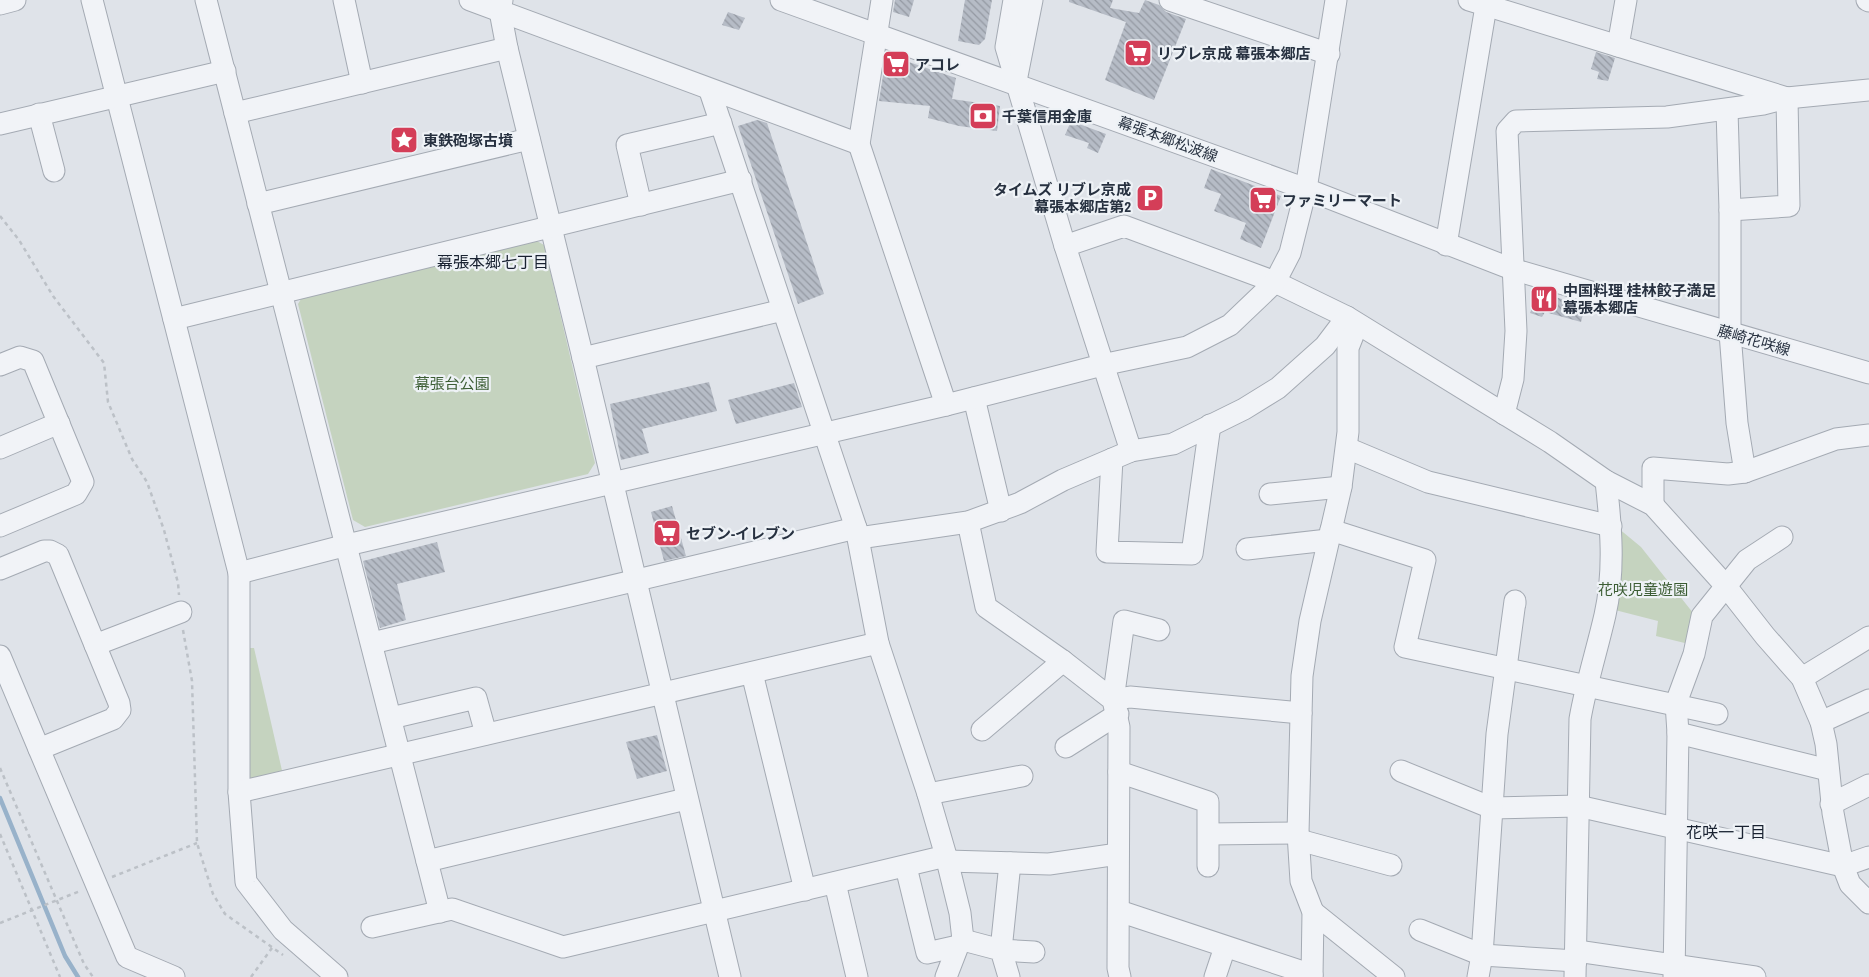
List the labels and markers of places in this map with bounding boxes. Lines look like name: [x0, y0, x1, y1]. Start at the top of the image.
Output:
supermarket icon: リブレ京成 幕張本郷店: [1123, 38, 1153, 68]
place label: リブレ京成 幕張本郷店: [1157, 43, 1310, 64]
supermarket icon: アコレ: [881, 49, 911, 79]
place label: アコレ: [915, 54, 960, 75]
bank icon: 千葉信用金庫: [968, 101, 998, 131]
place label: 千葉信用金庫: [1002, 106, 1092, 127]
place icon: 東鉄砲塚古墳: [389, 125, 419, 155]
place label: 東鉄砲塚古墳: [423, 130, 513, 151]
place label: タイムズ リブレ京成 幕張本郷店第2: [993, 179, 1131, 217]
parking icon: タイムズ リブレ京成 幕張本郷店第2: [1135, 183, 1165, 213]
supermarket icon: ファミリーマート: [1248, 185, 1278, 215]
place label: ファミリーマート: [1282, 190, 1402, 211]
place label: 中国料理 桂林餃子満足 幕張本郷店: [1563, 280, 1716, 318]
restaurant icon: 中国料理 桂林餃子満足 幕張本郷店: [1529, 284, 1559, 314]
supermarket icon: セブン-イレブン: [652, 518, 682, 548]
place label: セブン-イレブン: [686, 523, 795, 544]

